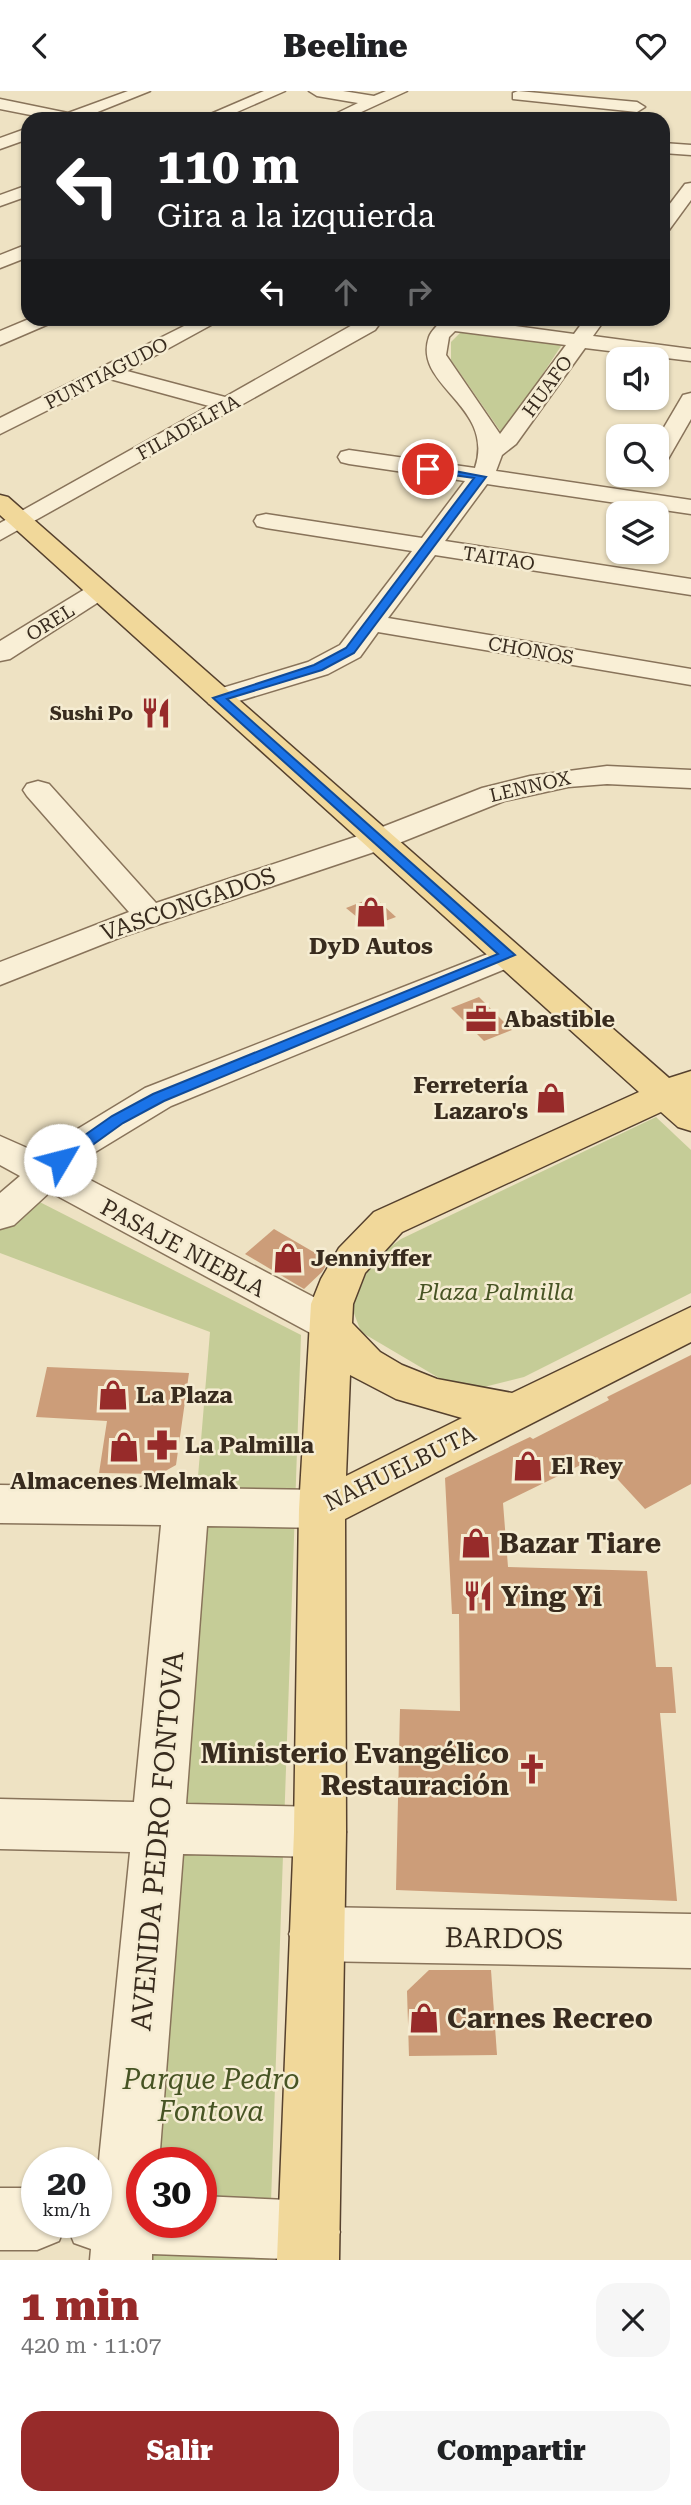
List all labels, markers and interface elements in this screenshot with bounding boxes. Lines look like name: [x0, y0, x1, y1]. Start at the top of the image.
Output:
icon: back: [21, 27, 59, 65]
text: Beeline: [283, 27, 408, 65]
icon: heart: [632, 27, 670, 65]
text: 110 m: [157, 138, 299, 195]
icon: left: [42, 140, 133, 231]
text: Gira a la izquierda: [157, 197, 435, 235]
icon: left: [254, 273, 292, 311]
icon: ahead: [327, 273, 365, 311]
icon: right: [400, 273, 438, 311]
street label: PUNTIAGUDO: [41, 332, 172, 414]
map controls: [606, 347, 669, 564]
button: sound: [606, 347, 669, 410]
street label: HUAFO: [518, 351, 577, 421]
street label: FILADELFIA: [133, 389, 244, 465]
button: search: [606, 424, 669, 487]
pin: [398, 439, 458, 499]
icon: arrive: [409, 450, 447, 488]
button: layers: [606, 501, 669, 564]
street label: TAITAO: [461, 541, 537, 576]
street label: OREL: [22, 599, 79, 646]
street label: CHONOS: [486, 632, 576, 669]
restaurant icon: Sushi Po: [139, 696, 173, 730]
place label: Sushi Po: [50, 702, 133, 725]
street label: LENNOX: [487, 766, 573, 807]
street label: VASCONGADOS: [97, 862, 279, 947]
shop icon: DyD Autos: [354, 895, 388, 929]
place label: DyD Autos: [309, 933, 433, 960]
office icon: Abastible: [464, 1002, 498, 1036]
place label: Abastible: [504, 1006, 615, 1033]
place label: Ferretería Lazaro's: [413, 1072, 528, 1125]
shop icon: Ferretería Lazaro's: [534, 1081, 568, 1115]
position arrow: [23, 1123, 97, 1197]
street label: PASAJE NIEBLA: [96, 1194, 270, 1303]
shop icon: Jenniyffer: [271, 1241, 305, 1275]
place label: Jenniyffer: [311, 1245, 432, 1272]
park label: Plaza Palmilla: [417, 1279, 574, 1306]
shop icon: La Plaza: [96, 1378, 130, 1412]
place label: La Plaza: [136, 1382, 233, 1409]
street label: NAHUELBUTA: [320, 1420, 480, 1517]
pharmacy icon: La Palmilla: [145, 1428, 179, 1462]
shop icon: Almacenes Melmak: [107, 1430, 141, 1464]
place label: La Palmilla: [185, 1432, 315, 1459]
shop icon: El Rey: [511, 1449, 545, 1483]
place label: El Rey: [551, 1453, 623, 1480]
place label: Almacenes Melmak: [10, 1468, 238, 1495]
shop icon: Bazar Tiare: [459, 1526, 493, 1560]
place label: Bazar Tiare: [499, 1527, 661, 1560]
restaurant icon: Ying Yi: [461, 1579, 495, 1613]
place label: Ying Yi: [501, 1580, 602, 1613]
street label: AVENIDA PEDRO FONTOVA: [124, 1650, 191, 2032]
place label: Ministerio Evangélico Restauración: [201, 1737, 509, 1802]
church icon: Ministerio Evangélico Restauración: [515, 1752, 549, 1786]
street label: BARDOS: [444, 1921, 564, 1956]
shop icon: Carnes Recreo: [407, 2001, 441, 2035]
place label: Carnes Recreo: [447, 2002, 653, 2035]
park label: Parque Pedro Fontova: [122, 2063, 300, 2128]
speed limit sign: 30: [126, 2147, 217, 2238]
text: 20: [47, 2163, 86, 2204]
text: km/h: [42, 2199, 91, 2220]
text: 1 min: [21, 2281, 139, 2330]
button: close: [596, 2283, 670, 2357]
text: 420 m · 11:07: [21, 2332, 161, 2359]
button: Salir: [21, 2411, 339, 2491]
button: Compartir: [353, 2411, 670, 2491]

